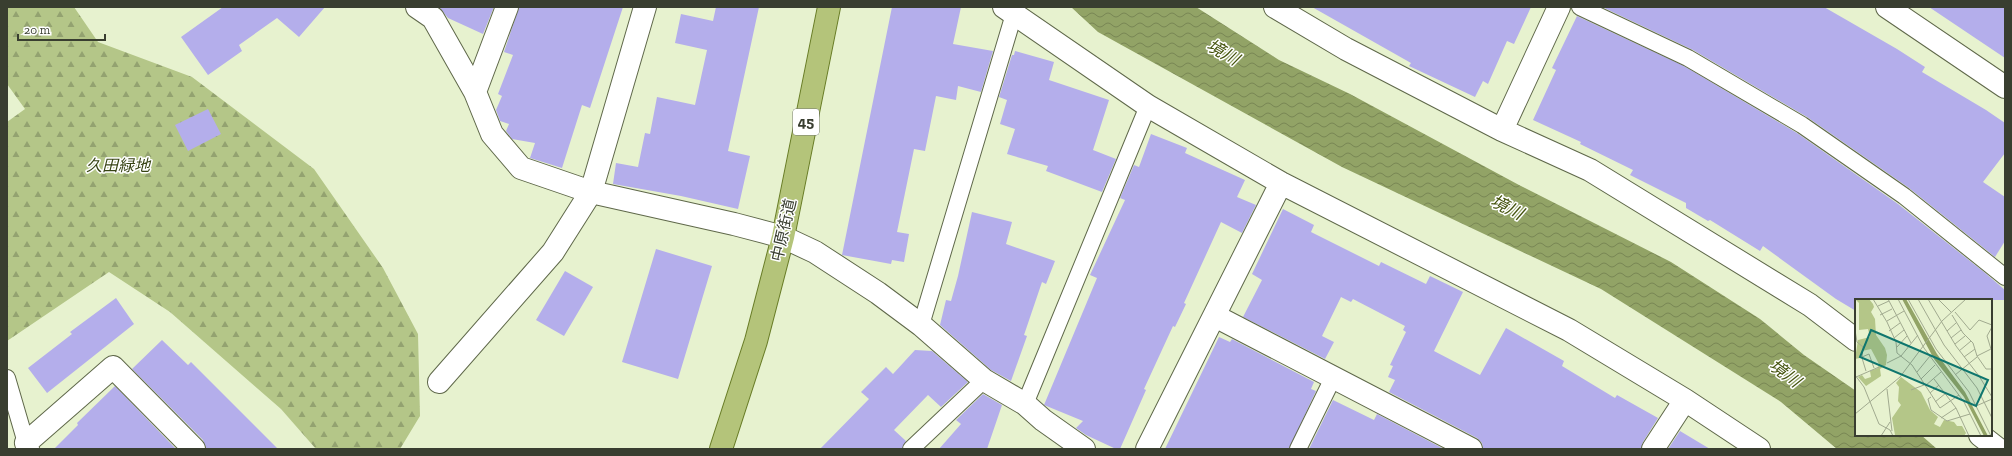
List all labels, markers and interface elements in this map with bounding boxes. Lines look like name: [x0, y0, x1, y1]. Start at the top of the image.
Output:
scale bar: [18, 16, 105, 42]
text: 20 m: [24, 23, 51, 37]
water label: 境川: [1203, 35, 1244, 70]
road number: 45: [793, 109, 819, 135]
park label: 久田緑地: [86, 156, 152, 175]
water label: 境川: [1487, 190, 1528, 225]
street label: 中原街道: [767, 197, 800, 263]
inset map: [1855, 299, 1992, 436]
water label: 境川: [1765, 355, 1806, 392]

